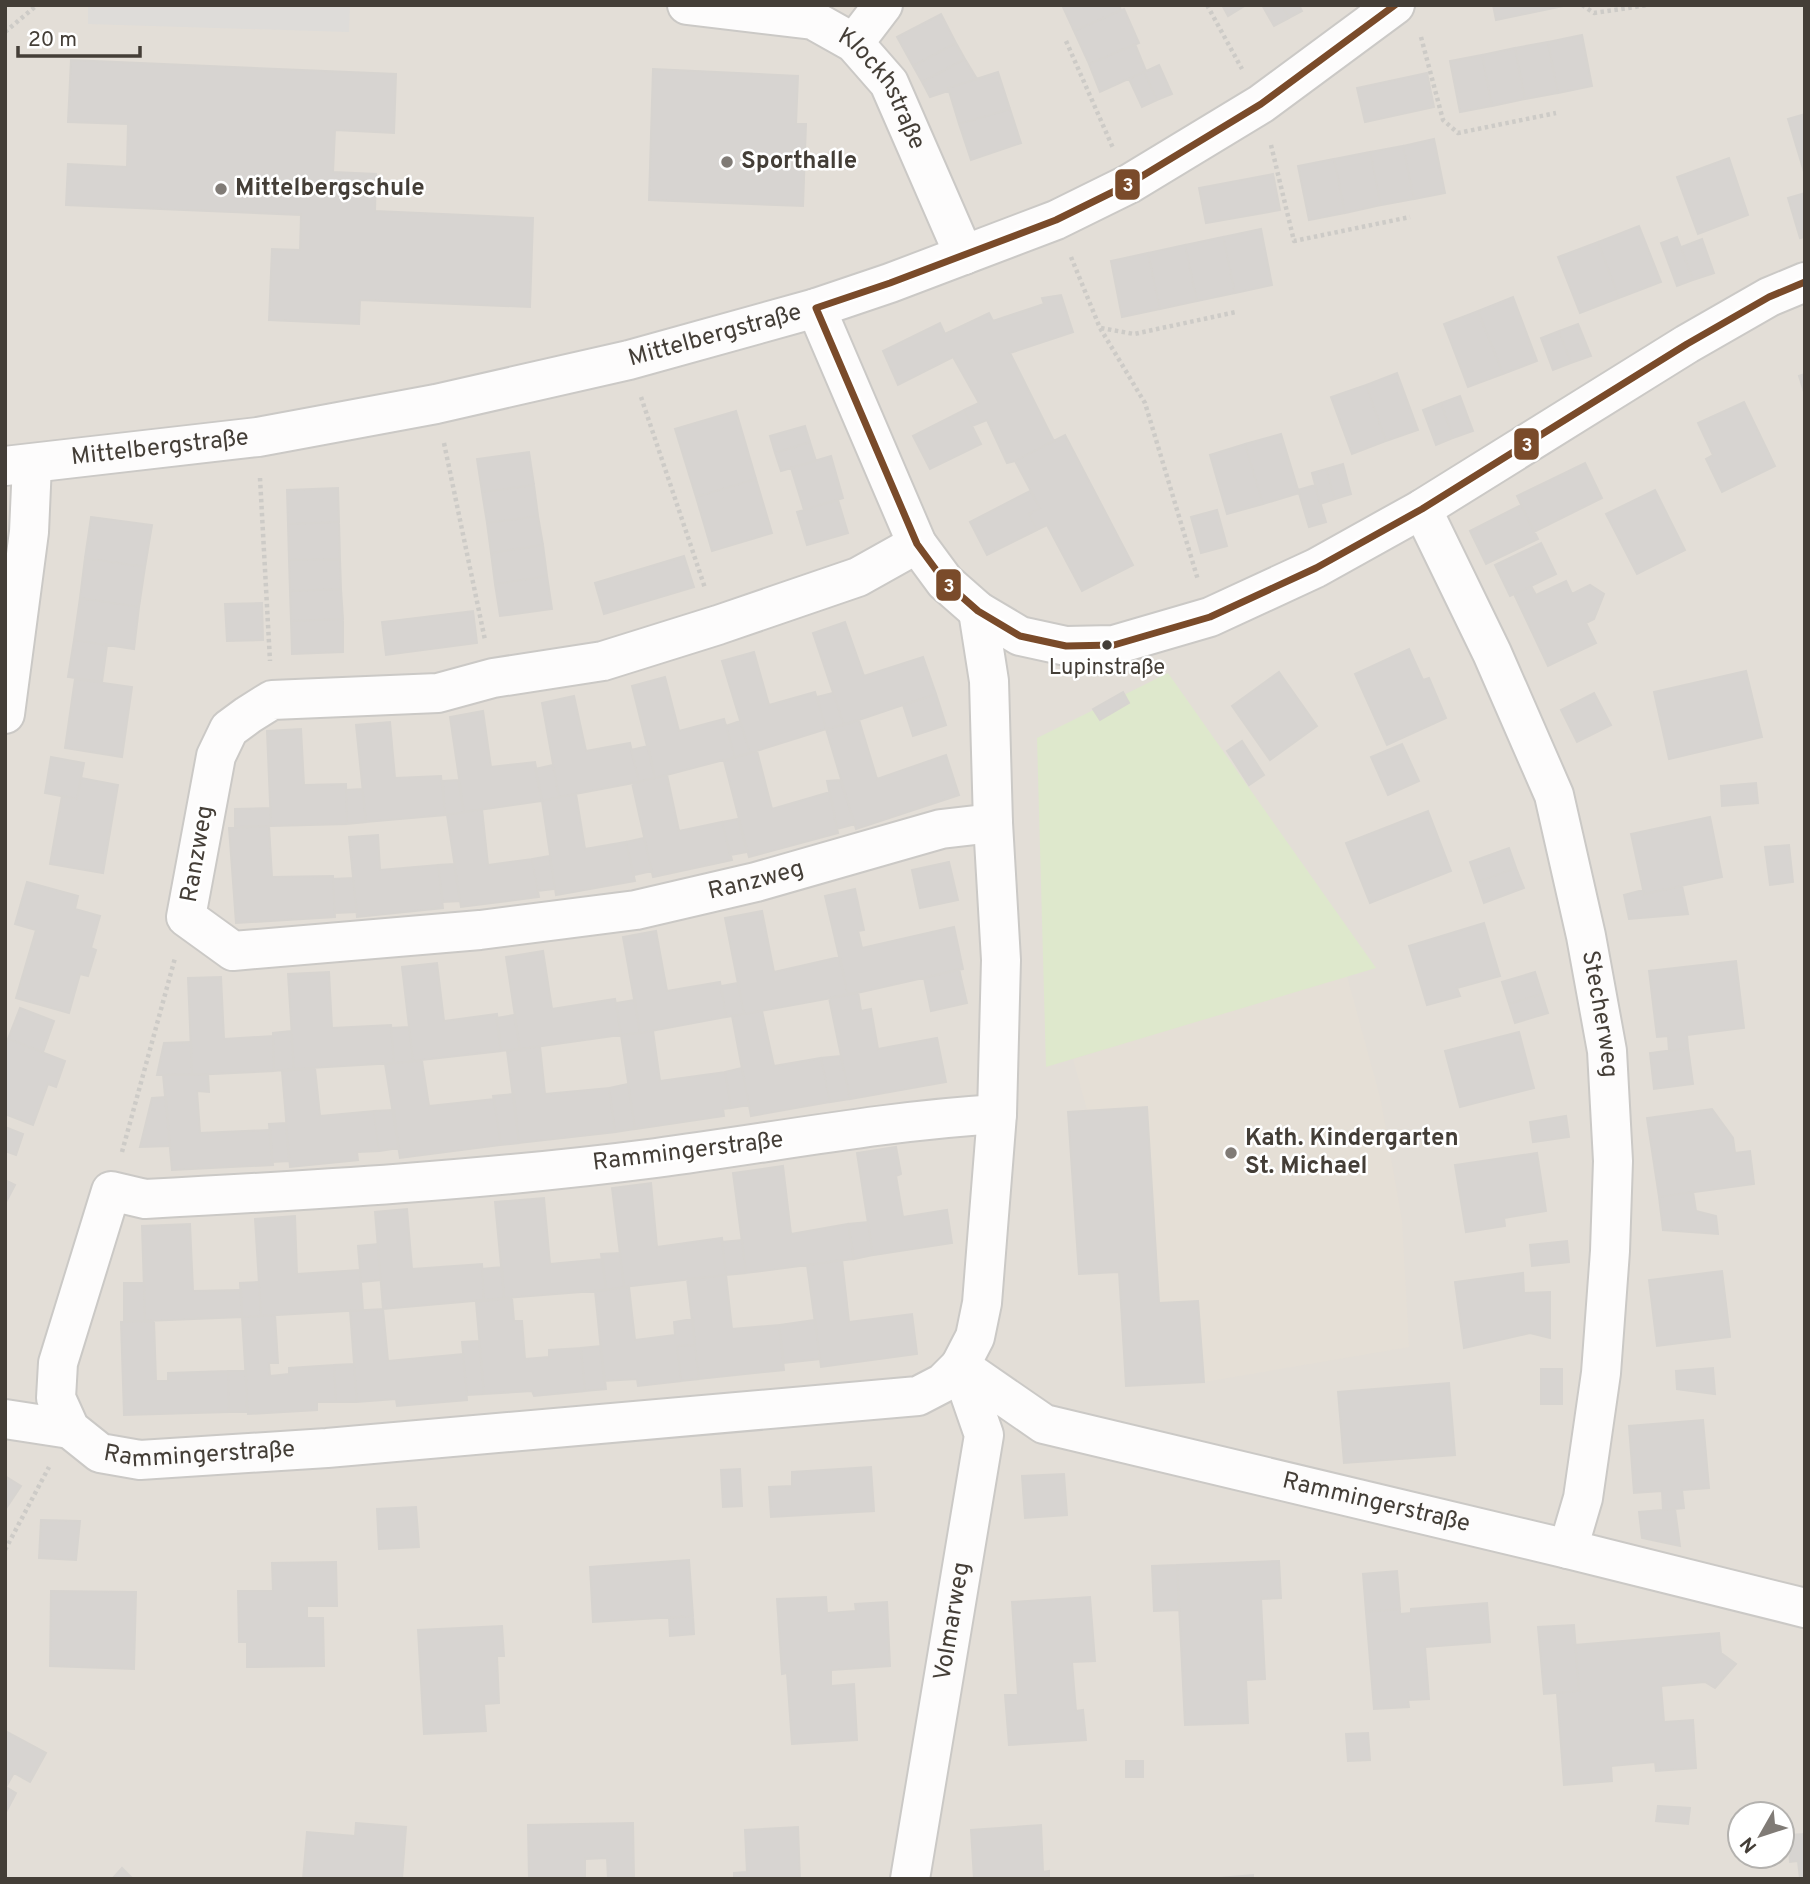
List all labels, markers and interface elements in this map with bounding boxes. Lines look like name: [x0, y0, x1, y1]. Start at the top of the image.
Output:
scale bar: [18, 14, 140, 58]
street label: Klockhstraße: [832, 22, 931, 154]
text: 20 m: [28, 27, 77, 54]
place label: Sporthalle: [741, 147, 857, 177]
marker: Sporthalle: [719, 154, 735, 170]
line badge: 3: [1114, 168, 1141, 201]
place label: Mittelbergschule: [235, 174, 425, 204]
text: 3: [1122, 174, 1134, 198]
marker: Mittelbergschule: [213, 181, 229, 197]
street label: Mittelbergstraße: [625, 298, 805, 374]
street label: Mittelbergstraße: [70, 423, 250, 473]
line badge: 3: [1513, 427, 1540, 461]
text: 3: [1521, 434, 1533, 458]
line badge: 3: [935, 568, 962, 602]
text: 3: [943, 575, 955, 599]
marker: Lupinstraße: [1100, 638, 1114, 652]
place label: Lupinstraße: [1049, 655, 1165, 682]
street label: Ranzweg: [175, 803, 221, 905]
street label: Ranzweg: [705, 854, 808, 908]
street label: Stecherweg: [1574, 948, 1623, 1079]
place label: Kath. Kindergarten St. Michael: [1245, 1124, 1459, 1182]
street label: Rammingerstraße: [591, 1125, 785, 1179]
marker: Kath. Kindergarten St. Michael: [1223, 1145, 1239, 1161]
street label: Rammingerstraße: [101, 1435, 296, 1475]
street label: Rammingerstraße: [1279, 1466, 1473, 1540]
street label: Volmarweg: [928, 1560, 978, 1683]
north arrow: [1726, 1800, 1796, 1870]
text: N: [1736, 1832, 1763, 1857]

